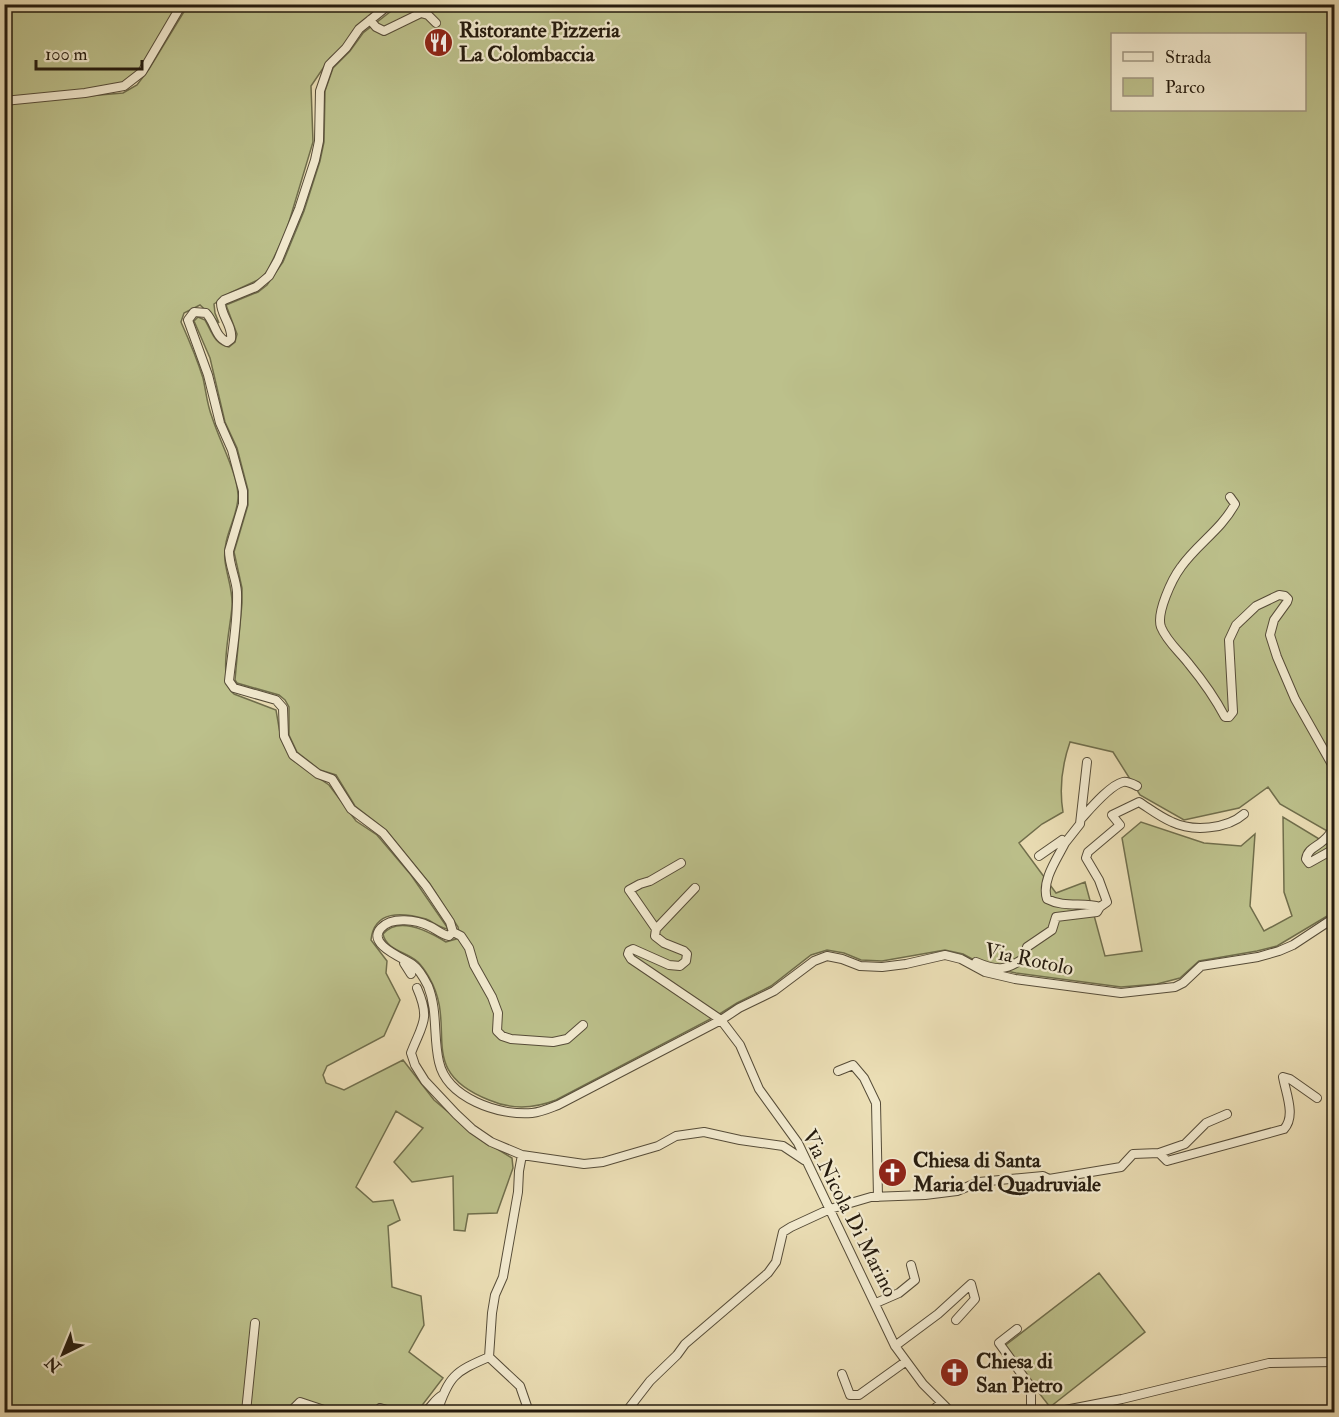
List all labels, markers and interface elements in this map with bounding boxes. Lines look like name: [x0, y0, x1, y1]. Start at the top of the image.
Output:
place label: Ristorante Pizzeria La Colombaccia: [459, 17, 621, 68]
restaurant icon: Ristorante Pizzeria La Colombaccia: [422, 26, 454, 58]
scale bar: [36, 33, 142, 71]
legend: [1111, 33, 1306, 111]
text: 100 m: [45, 43, 88, 66]
text: Strada: [1165, 46, 1212, 69]
text: Parco: [1165, 76, 1205, 99]
street label: Via Rotolo: [982, 937, 1076, 982]
street label: Via Nicola Di Marino: [796, 1125, 903, 1302]
place label: Chiesa di Santa Maria del Quadruviale: [912, 1147, 1101, 1198]
church icon: Chiesa di Santa Maria del Quadruviale: [876, 1156, 908, 1188]
north arrow: [33, 1324, 93, 1384]
place label: Chiesa di San Pietro: [976, 1348, 1063, 1399]
text: N: [41, 1352, 66, 1377]
church icon: Chiesa di San Pietro: [939, 1357, 971, 1389]

